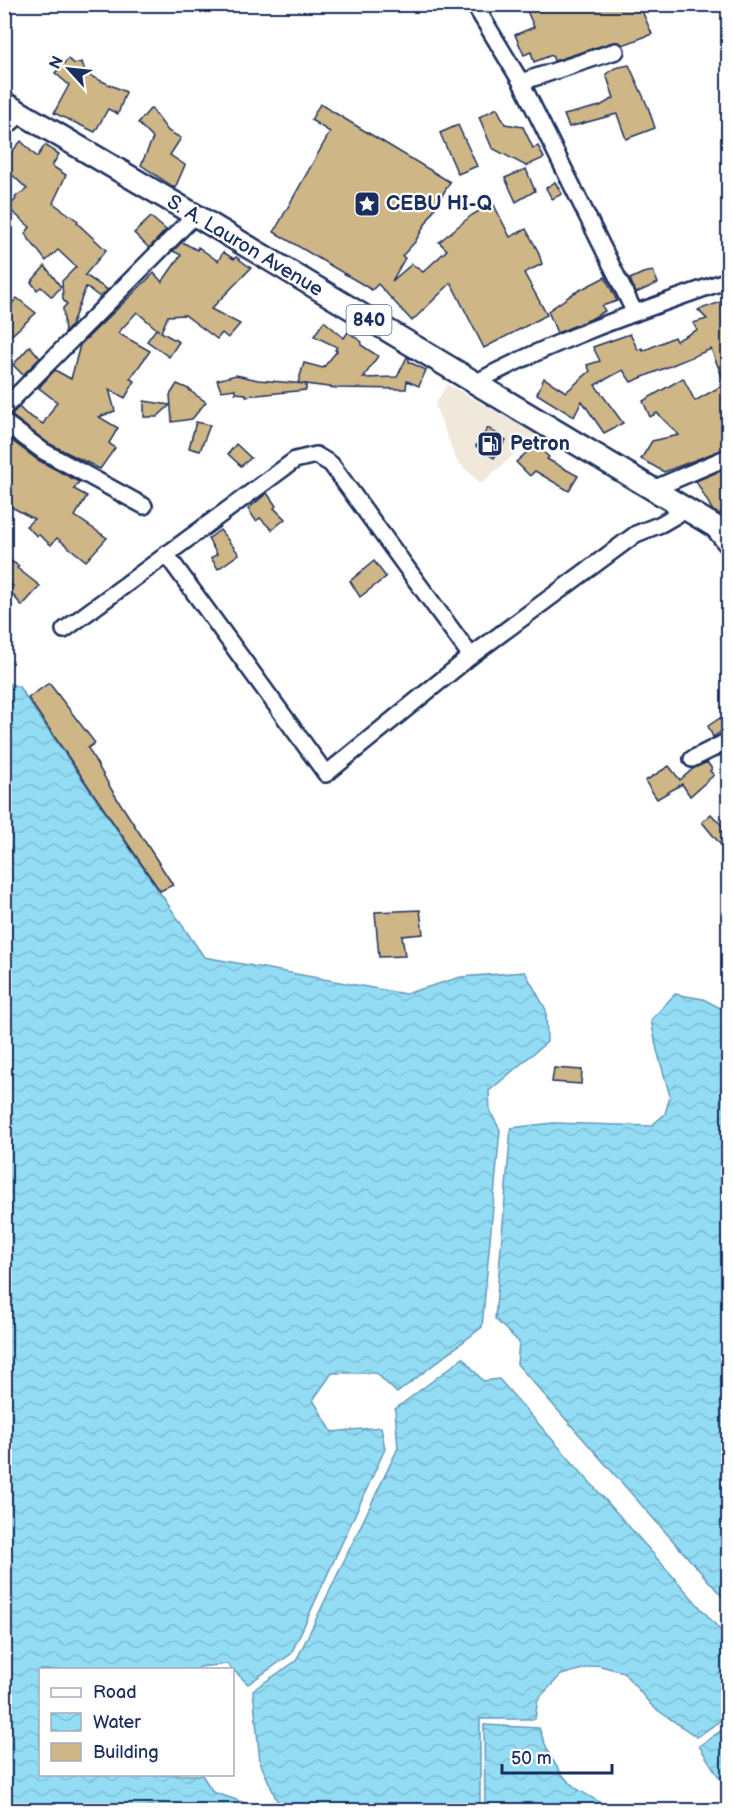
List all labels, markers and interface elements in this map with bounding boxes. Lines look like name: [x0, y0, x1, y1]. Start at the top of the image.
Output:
north arrow: [39, 39, 99, 99]
text: N: [46, 53, 68, 73]
place icon: CEBU HI-Q: [352, 189, 382, 219]
street label: S. A. Lauron Avenue: [163, 190, 328, 302]
place label: CEBU HI-Q: [386, 192, 492, 216]
road number: 840: [346, 305, 392, 335]
fuel station icon: Petron: [475, 429, 505, 459]
place label: Petron: [510, 432, 570, 456]
legend: [39, 1668, 234, 1776]
text: Road: [93, 1682, 137, 1703]
text: Water: [93, 1712, 141, 1733]
scale bar: [502, 1737, 612, 1775]
text: Building: [93, 1742, 159, 1763]
text: 50 m: [511, 1748, 552, 1769]

